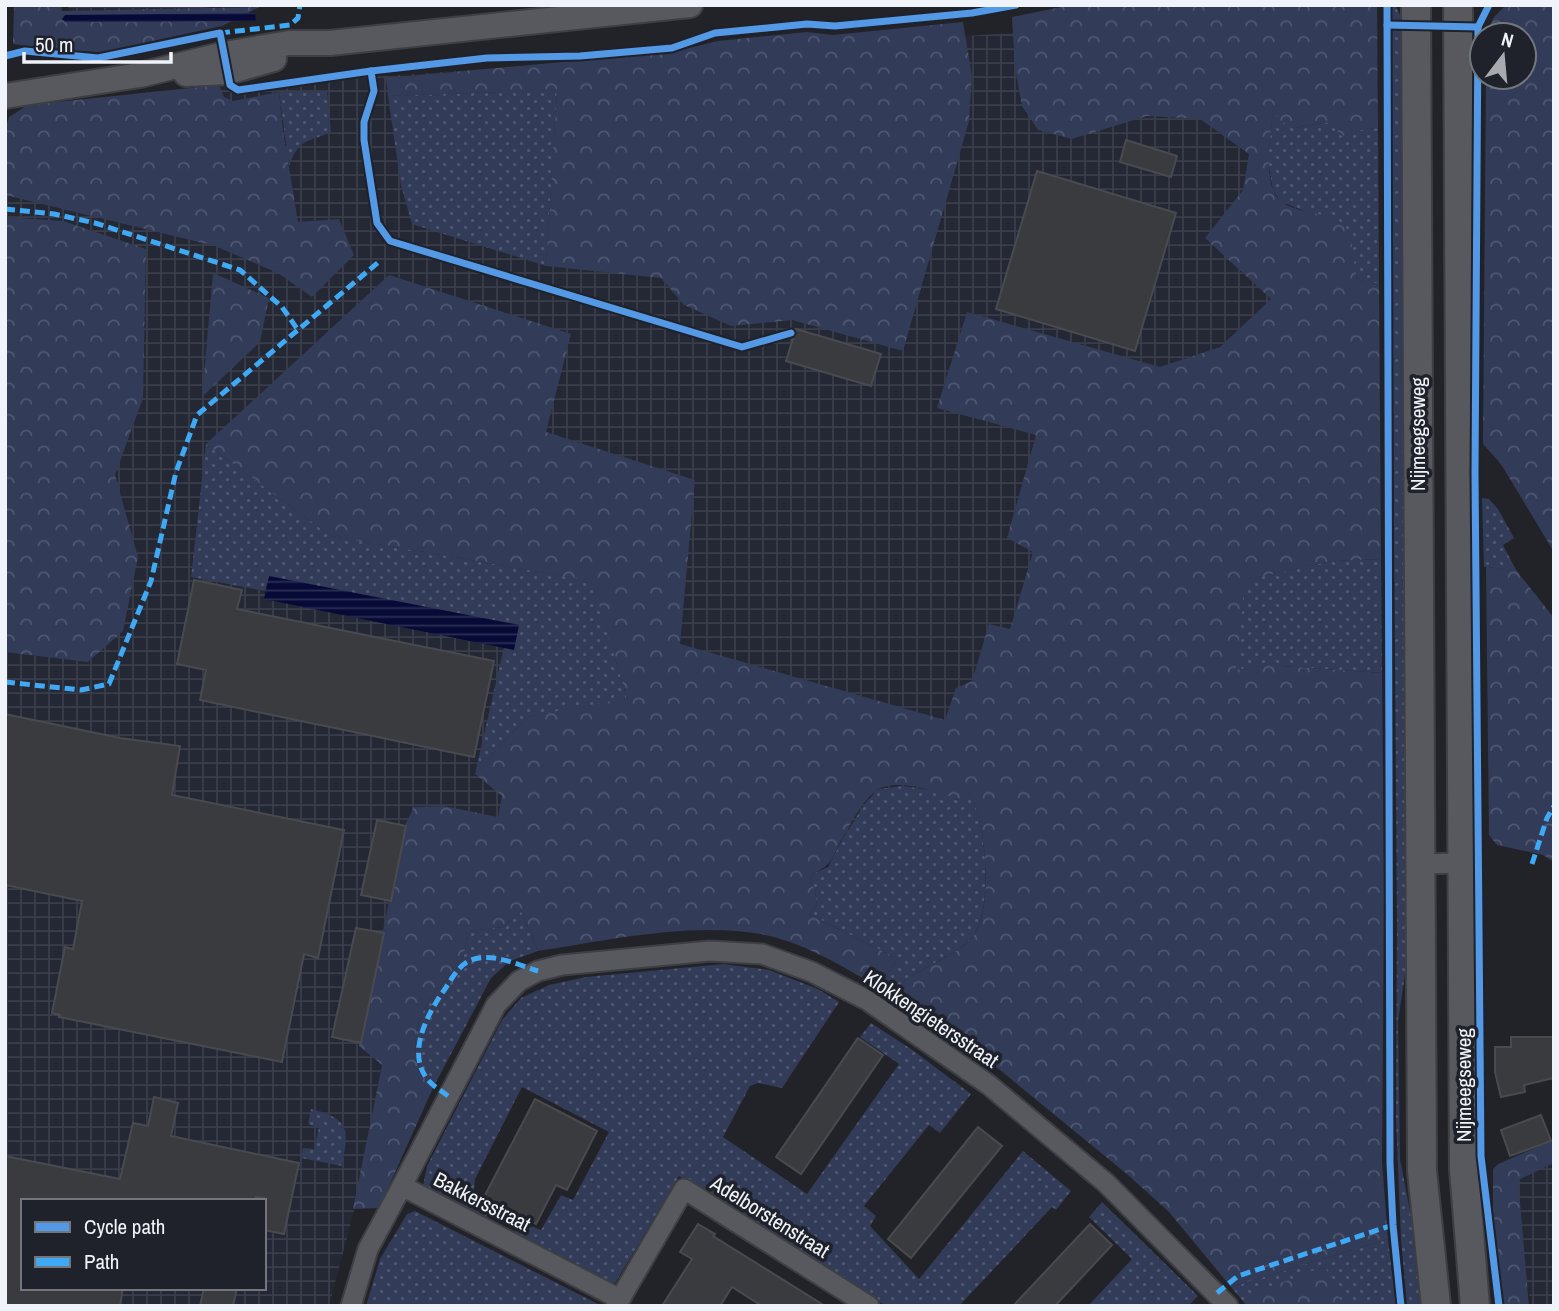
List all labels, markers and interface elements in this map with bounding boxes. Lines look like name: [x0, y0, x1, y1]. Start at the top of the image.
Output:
scale bar: [24, 21, 172, 65]
north arrow: [1468, 21, 1538, 91]
text: N: [1499, 26, 1517, 54]
text: 50 m: [35, 30, 73, 59]
street label: Nijmeegseweg: [1403, 377, 1432, 491]
street label: Klokkengietersstraat: [858, 963, 1005, 1075]
street label: Nijmeegseweg: [1449, 1028, 1478, 1142]
street label: Bakkersstraat: [429, 1165, 536, 1238]
street label: Adelborstenstraat: [705, 1168, 835, 1265]
legend: [21, 1199, 266, 1290]
text: Cycle path: [84, 1212, 165, 1241]
text: Path: [84, 1247, 119, 1276]

